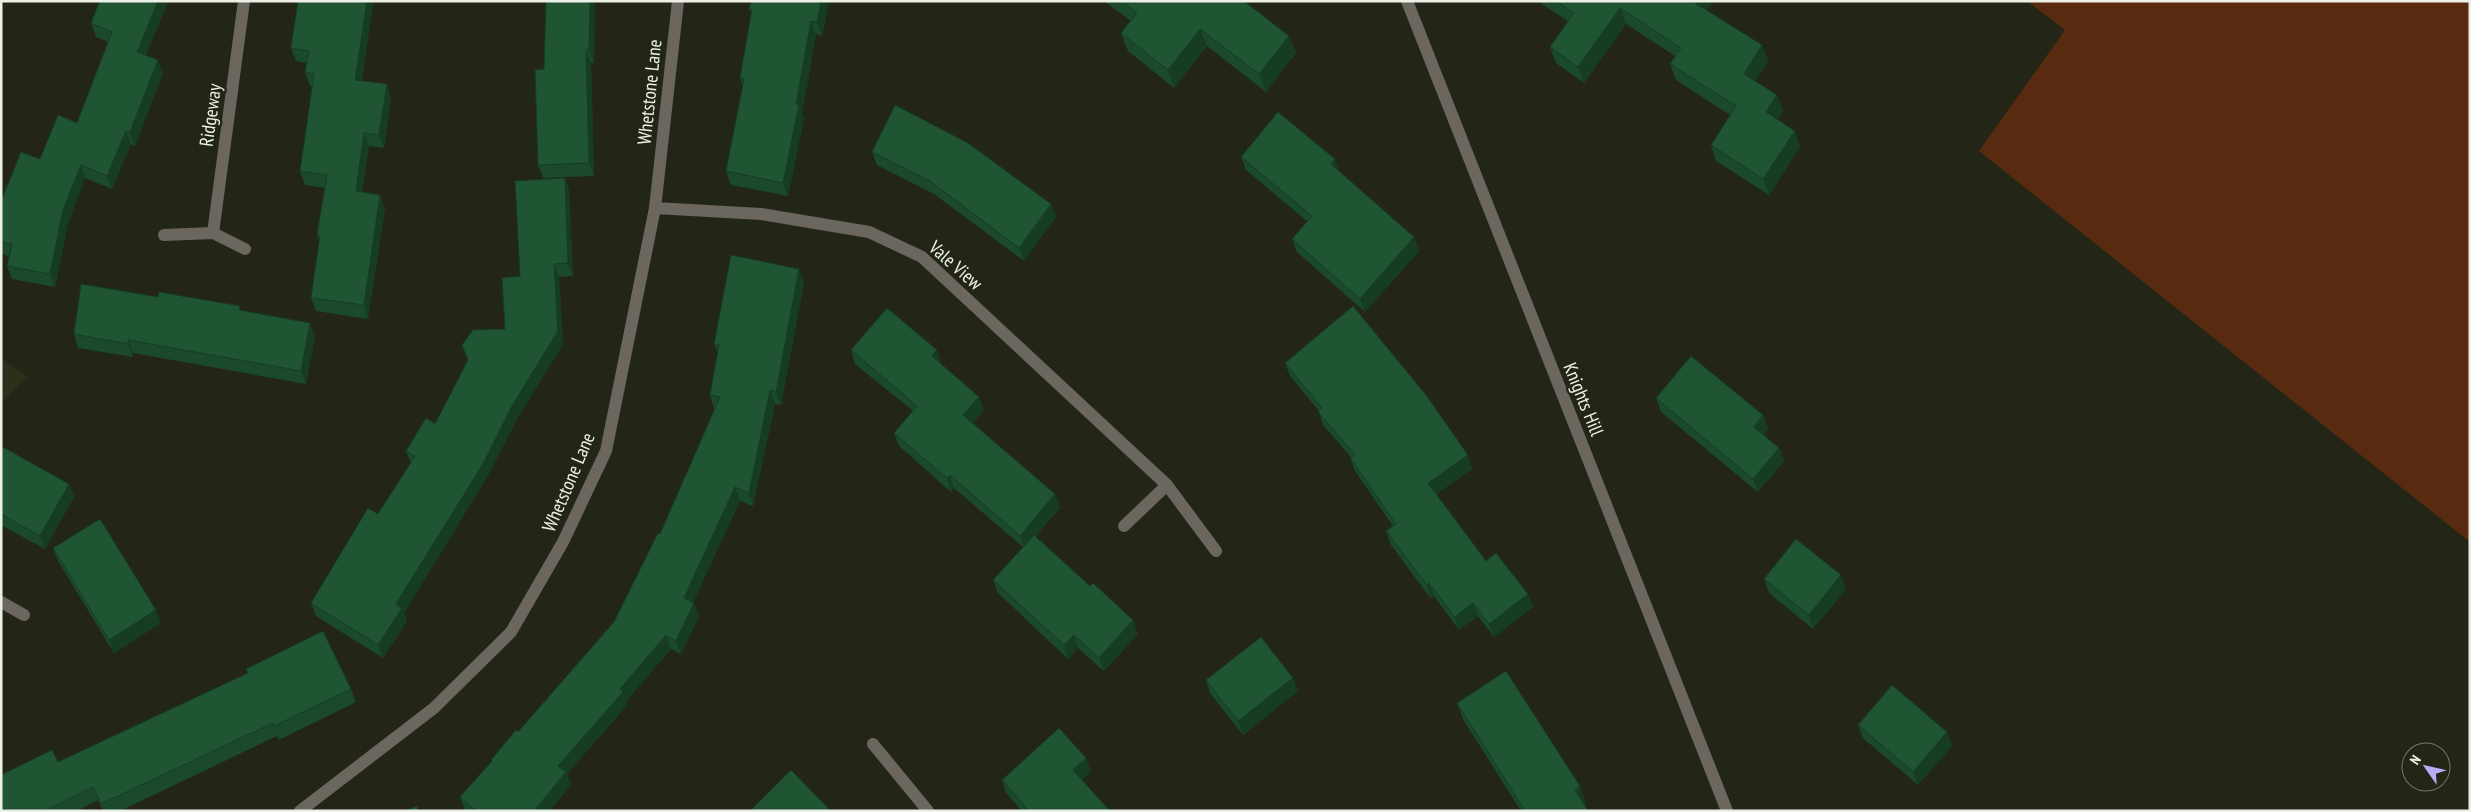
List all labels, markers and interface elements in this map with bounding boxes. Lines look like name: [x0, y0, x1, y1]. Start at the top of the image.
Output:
street label: Whetstone Lane: [632, 38, 666, 146]
street label: Ridgeway: [194, 81, 226, 148]
street label: Vale View: [923, 235, 988, 295]
street label: Knights Hill: [1558, 359, 1610, 440]
street label: Whetstone Lane: [536, 429, 600, 535]
north arrow: [2401, 742, 2451, 792]
text: N: [2406, 752, 2425, 768]

